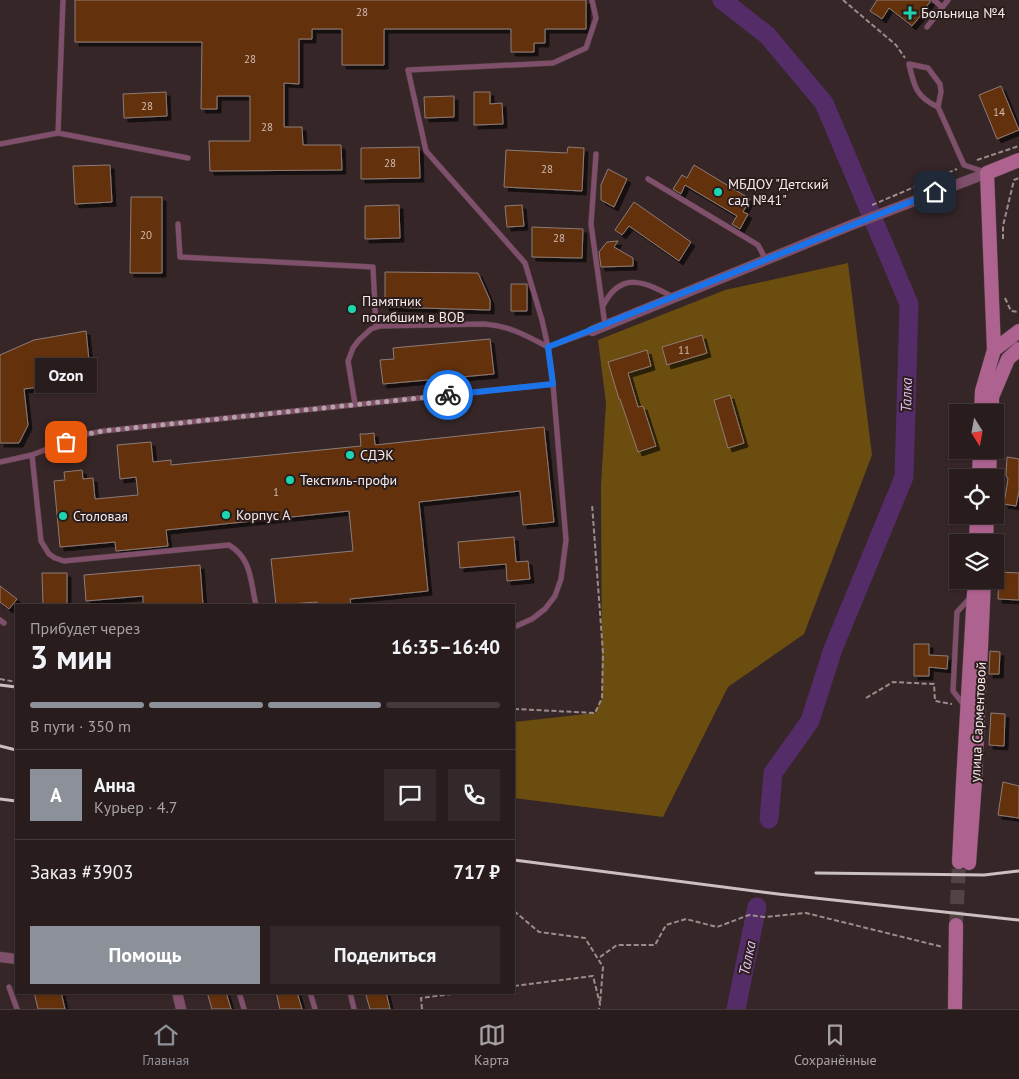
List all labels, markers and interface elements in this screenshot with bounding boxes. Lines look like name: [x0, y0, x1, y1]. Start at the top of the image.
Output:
place label: Больница №4: [921, 4, 1006, 22]
house number: 28: [356, 5, 368, 19]
marker: Больница №4: [903, 6, 917, 20]
house number: 28: [244, 52, 256, 66]
house number: 28: [141, 99, 153, 113]
house number: 14: [993, 105, 1005, 119]
house number: 28: [261, 120, 273, 134]
house number: 28: [384, 156, 396, 170]
house number: 28: [541, 162, 553, 176]
pin: [914, 171, 956, 213]
place label: МБДОУ "Детский сад №41": [728, 175, 829, 209]
icon: home: [921, 178, 949, 206]
marker: МБДОУ "Детский сад №41": [712, 186, 724, 198]
house number: 20: [140, 228, 152, 242]
house number: 28: [553, 231, 565, 245]
place label: Памятник погибшим в ВОВ: [362, 292, 465, 326]
marker: Памятник погибшим в ВОВ: [346, 303, 358, 315]
house number: 11: [678, 343, 690, 357]
callout: Ozon: [35, 357, 97, 392]
text: Ozon: [49, 365, 83, 385]
courier: [423, 370, 473, 420]
water label: Талка: [896, 377, 916, 413]
icon: bike: [434, 381, 462, 409]
north arrow: [949, 404, 1004, 459]
map controls: [949, 404, 1004, 589]
pin: [45, 421, 87, 463]
icon: bag: [52, 428, 80, 456]
place label: СДЭК: [360, 446, 394, 464]
marker: СДЭК: [344, 449, 356, 461]
button: locate: [949, 469, 1004, 524]
place label: Текстиль-профи: [300, 471, 397, 489]
marker: Текстиль-профи: [284, 474, 296, 486]
house number: 1: [273, 485, 279, 499]
place label: Корпус А: [236, 506, 291, 524]
place label: Столовая: [73, 507, 128, 525]
marker: Корпус А: [220, 509, 232, 521]
marker: Столовая: [57, 510, 69, 522]
button: layers: [949, 534, 1004, 589]
text: Прибудет через: [30, 618, 140, 638]
text: 16:35–16:40: [391, 635, 500, 659]
text: 3 мин: [30, 636, 112, 678]
street label: улица Сарментовой: [966, 661, 990, 783]
text: В пути · 350 m: [30, 716, 131, 736]
button: chat: [384, 769, 436, 821]
button: phone: [448, 769, 500, 821]
text: Анна: [94, 773, 135, 797]
text: А: [50, 783, 62, 807]
text: Курьер · 4.7: [94, 797, 178, 817]
text: Заказ #3903: [30, 860, 133, 884]
text: 717 ₽: [453, 860, 500, 884]
button: Помощь: [30, 926, 260, 984]
button: Поделиться: [270, 926, 500, 984]
water label: Талка: [734, 938, 760, 977]
tab: Главная: [142, 1021, 189, 1069]
tab: Карта: [474, 1021, 509, 1069]
tab: Сохранённые: [794, 1021, 877, 1069]

